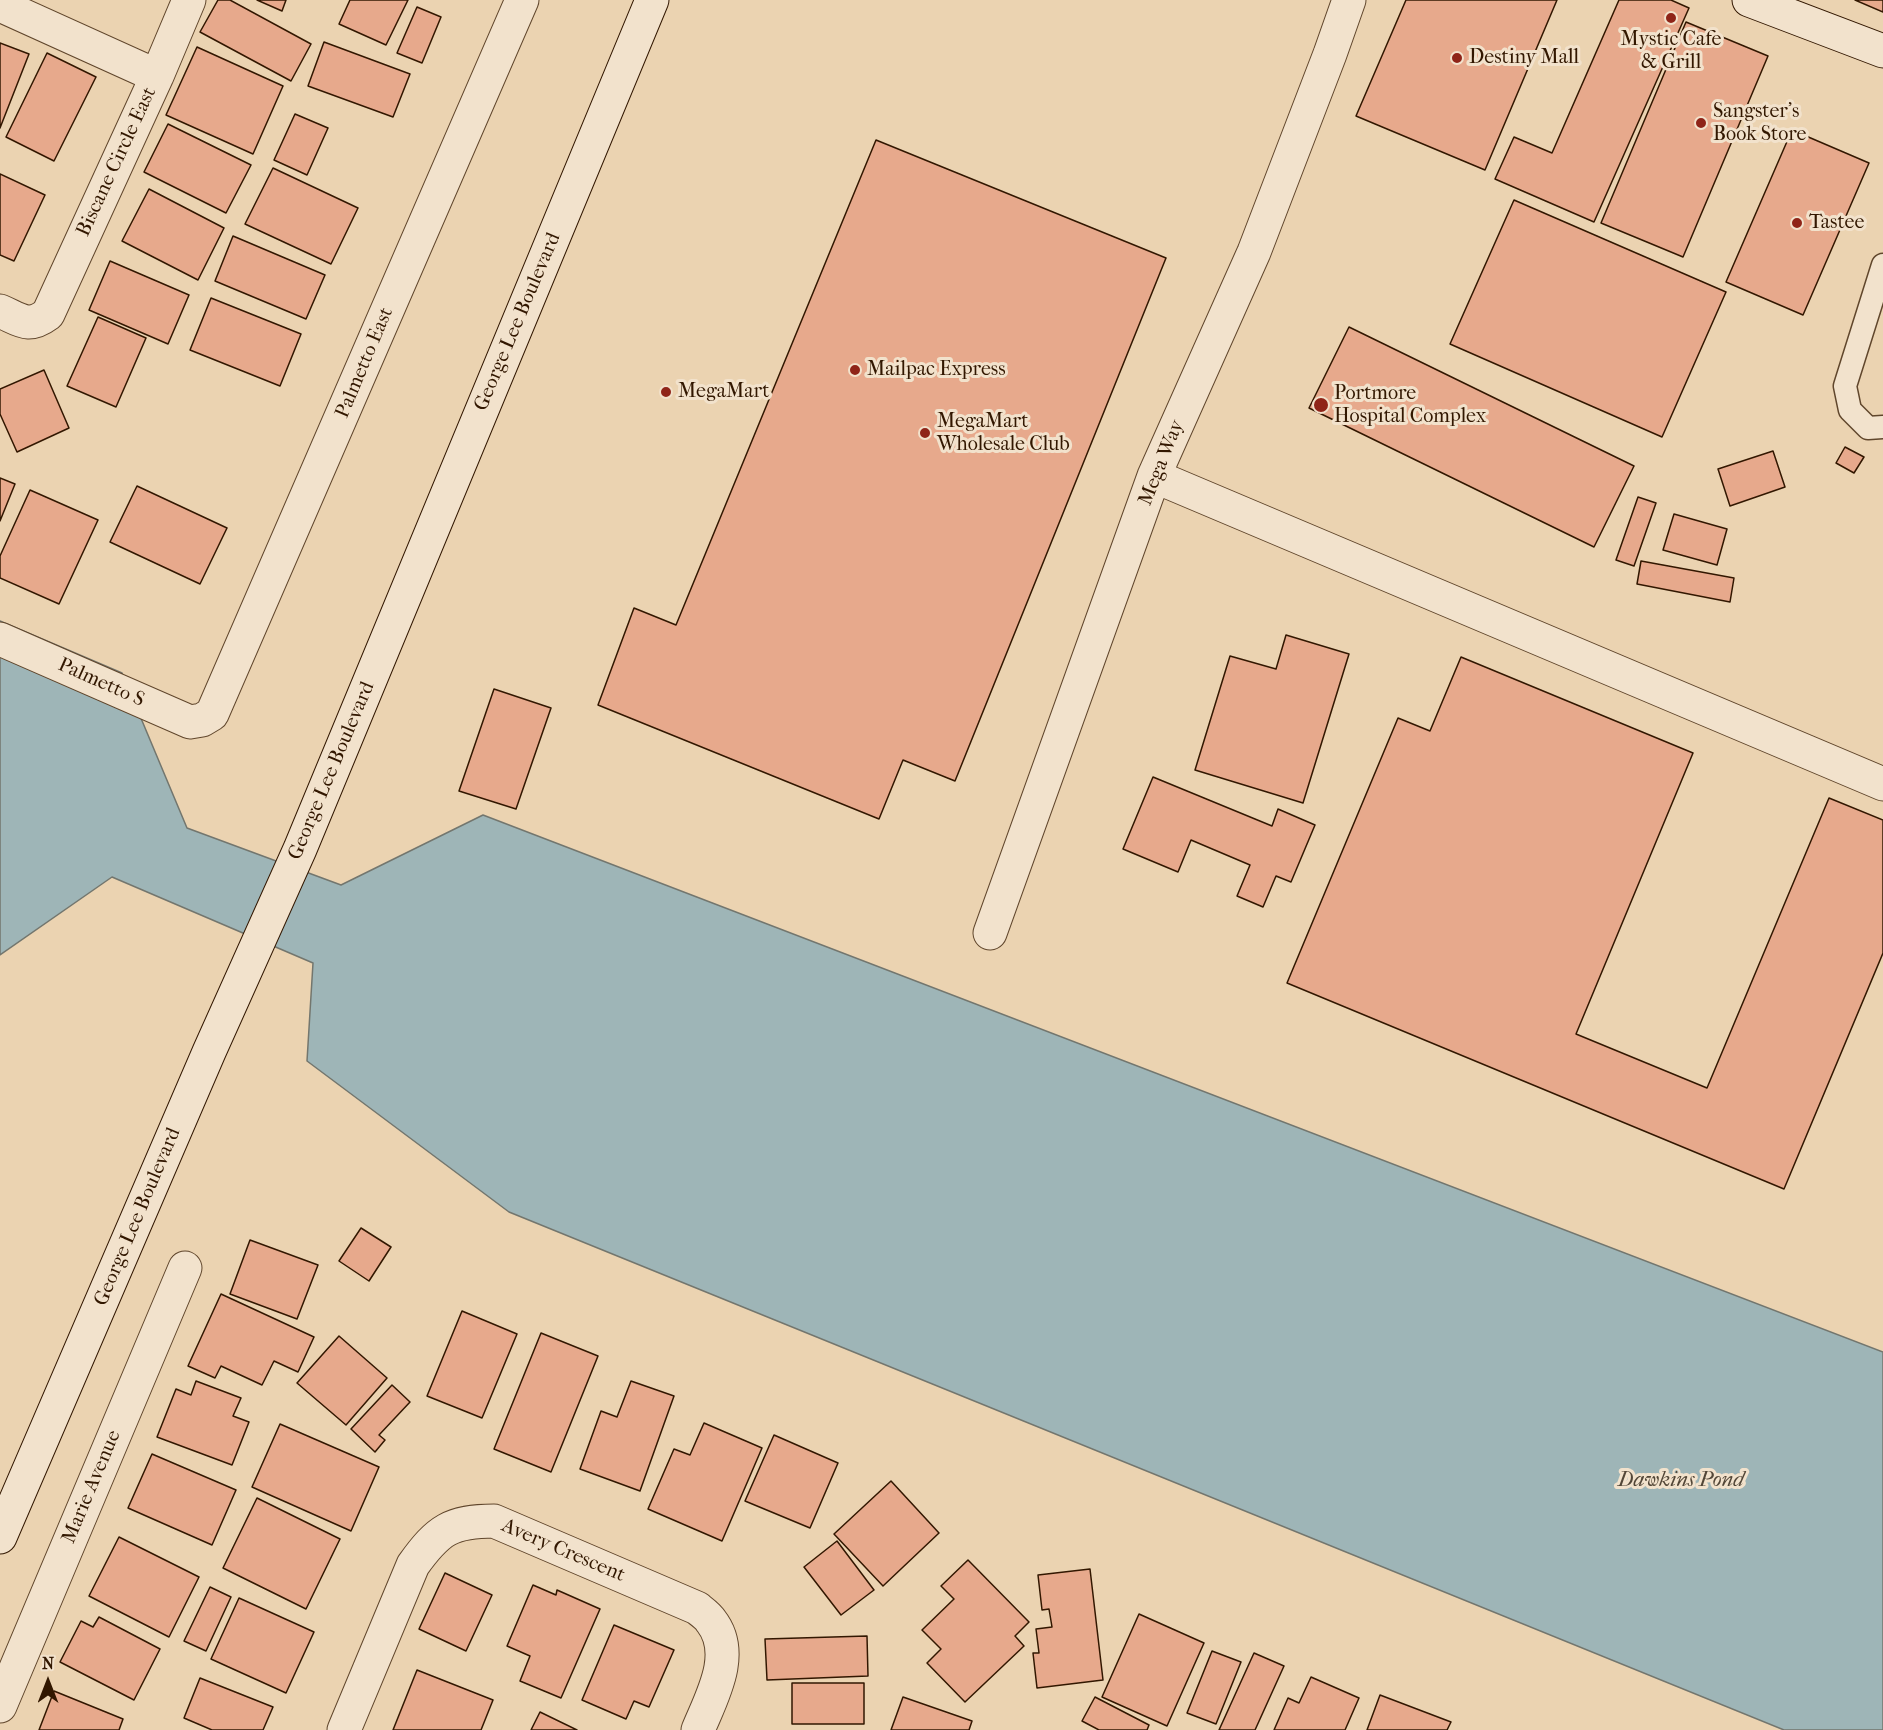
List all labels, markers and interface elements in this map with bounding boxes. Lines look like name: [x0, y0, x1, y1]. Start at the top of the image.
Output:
marker: Mystic Cafe & Grill: [1664, 11, 1678, 25]
place label: Mystic Cafe & Grill: [1621, 28, 1721, 75]
place label: Destiny Mall: [1469, 46, 1579, 70]
marker: Destiny Mall: [1450, 51, 1464, 65]
street label: Biscane Circle East: [72, 84, 162, 240]
place label: Sangster's Book Store: [1713, 100, 1807, 147]
marker: Sangster's Book Store: [1694, 116, 1708, 130]
place label: Tastee: [1809, 211, 1864, 235]
marker: Tastee: [1790, 216, 1804, 230]
street label: George Lee Boulevard: [470, 229, 566, 415]
street label: Palmetto East: [331, 304, 399, 422]
place label: Mailpac Express: [867, 358, 1006, 382]
marker: Mailpac Express: [848, 363, 862, 377]
place label: MegaMart: [678, 380, 769, 404]
place label: Portmore Hospital Complex: [1334, 382, 1486, 429]
marker: MegaMart: [659, 385, 673, 399]
marker: Portmore Hospital Complex: [1312, 396, 1330, 414]
place label: MegaMart Wholesale Club: [937, 410, 1070, 457]
street label: Mega Way: [1134, 417, 1190, 509]
marker: MegaMart Wholesale Club: [918, 426, 932, 440]
street label: Palmetto S: [54, 653, 148, 713]
street label: George Lee Boulevard: [284, 678, 380, 864]
street label: George Lee Boulevard: [90, 1124, 186, 1310]
street label: Marie Avenue: [57, 1427, 127, 1547]
water label: Dawkins Pond: [1618, 1468, 1744, 1494]
street label: Avery Crescent: [498, 1514, 628, 1588]
north arrow: [18, 1652, 78, 1712]
text: N: [42, 1654, 54, 1673]

